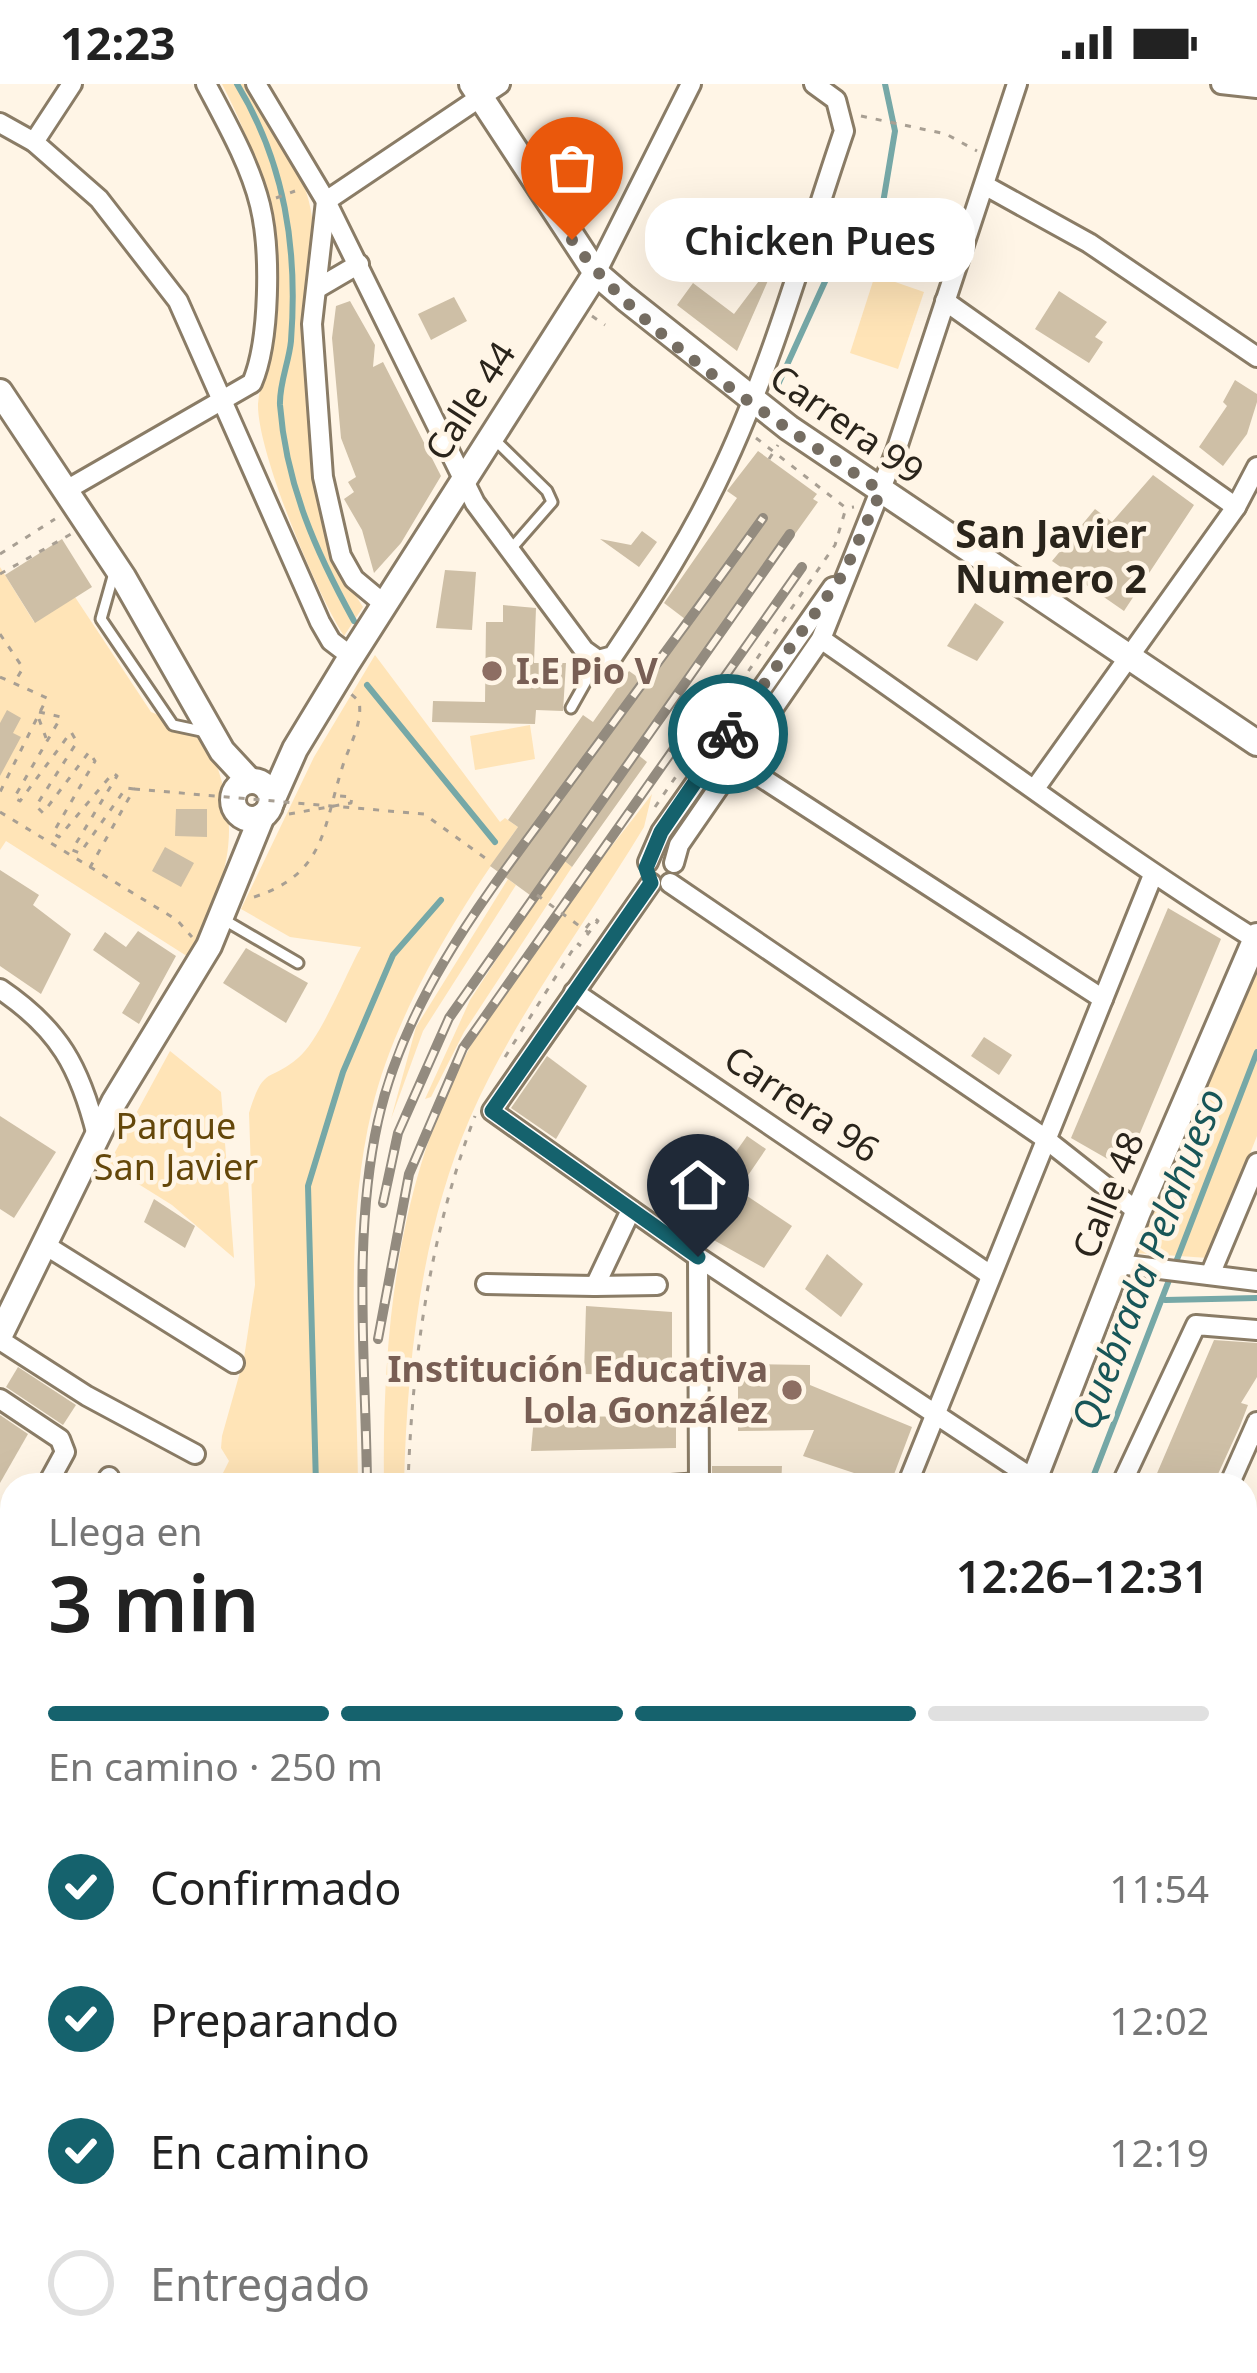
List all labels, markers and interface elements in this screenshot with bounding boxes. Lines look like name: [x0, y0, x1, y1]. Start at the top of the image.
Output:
text: 12:23: [60, 12, 176, 73]
pin: [521, 117, 623, 240]
icon: bag: [539, 135, 605, 201]
callout: Chicken Pues: [644, 198, 974, 282]
text: Chicken Pues: [684, 213, 936, 266]
street label: Calle 44: [413, 332, 526, 470]
street label: Carrera 99: [761, 353, 934, 494]
district label: San Javier Numero 2: [955, 506, 1147, 604]
place label: I.E Pio V: [516, 646, 659, 695]
marker: I.E Pio V: [479, 658, 505, 684]
courier: [668, 674, 788, 794]
icon: bike: [695, 701, 761, 767]
street label: Carrera 96: [715, 1034, 889, 1173]
water label: Quebrada Pelahueso: [1057, 1080, 1236, 1437]
park label: Parque San Javier: [94, 1101, 258, 1191]
street label: Calle 48: [1060, 1124, 1155, 1265]
pin: [647, 1134, 749, 1257]
icon: home: [665, 1152, 731, 1218]
place label: Institución Educativa Lola González: [388, 1344, 768, 1434]
marker: Institución Educativa Lola González: [779, 1377, 805, 1403]
text: Llega en: [48, 1504, 203, 1557]
text: 12:26–12:31: [956, 1545, 1209, 1606]
text: 3 min: [48, 1549, 260, 1655]
text: En camino · 250 m: [48, 1739, 383, 1792]
icon: check: [48, 1854, 114, 1920]
text: Confirmado: [150, 1857, 401, 1918]
text: 11:54: [1109, 1861, 1209, 1914]
icon: check: [48, 1986, 114, 2052]
text: Preparando: [150, 1989, 399, 2050]
text: 12:02: [1109, 1993, 1209, 2046]
icon: check: [48, 2118, 114, 2184]
text: En camino: [150, 2121, 370, 2182]
text: 12:19: [1109, 2125, 1209, 2178]
text: Entregado: [150, 2253, 370, 2314]

